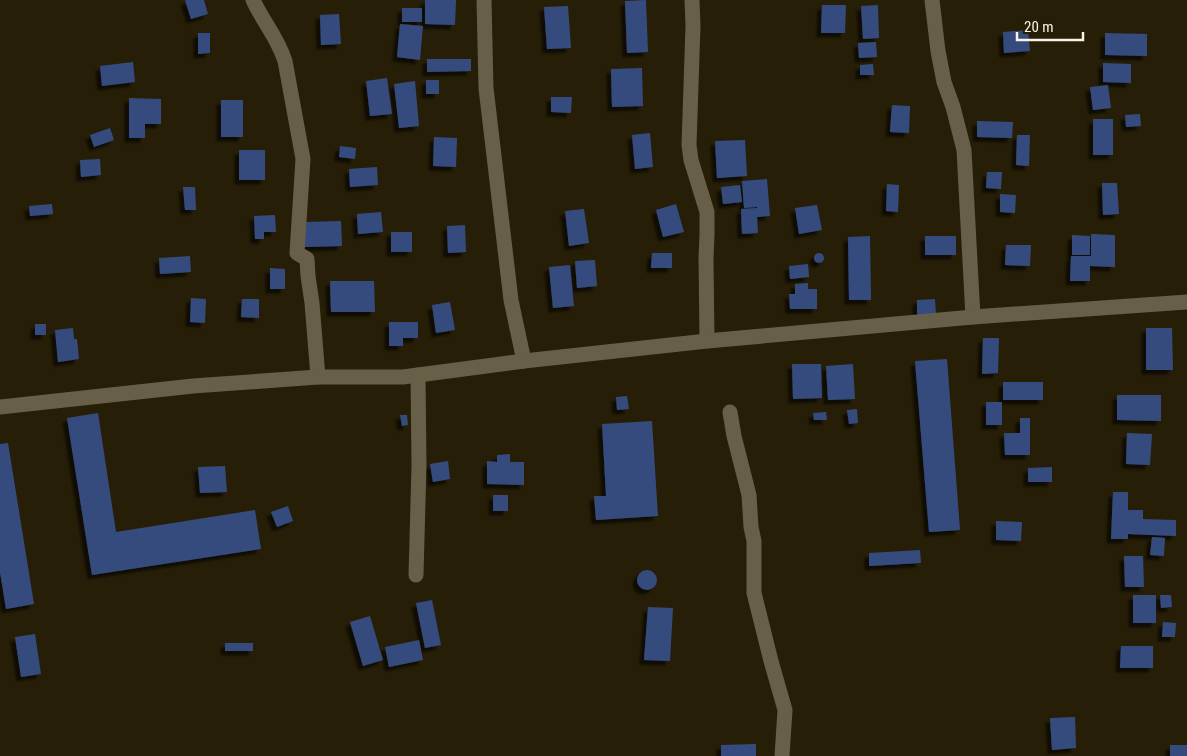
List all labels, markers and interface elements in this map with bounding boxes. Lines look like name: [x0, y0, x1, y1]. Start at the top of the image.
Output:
scale bar: [1017, 10, 1083, 42]
text: 20 m: [1024, 18, 1054, 36]

